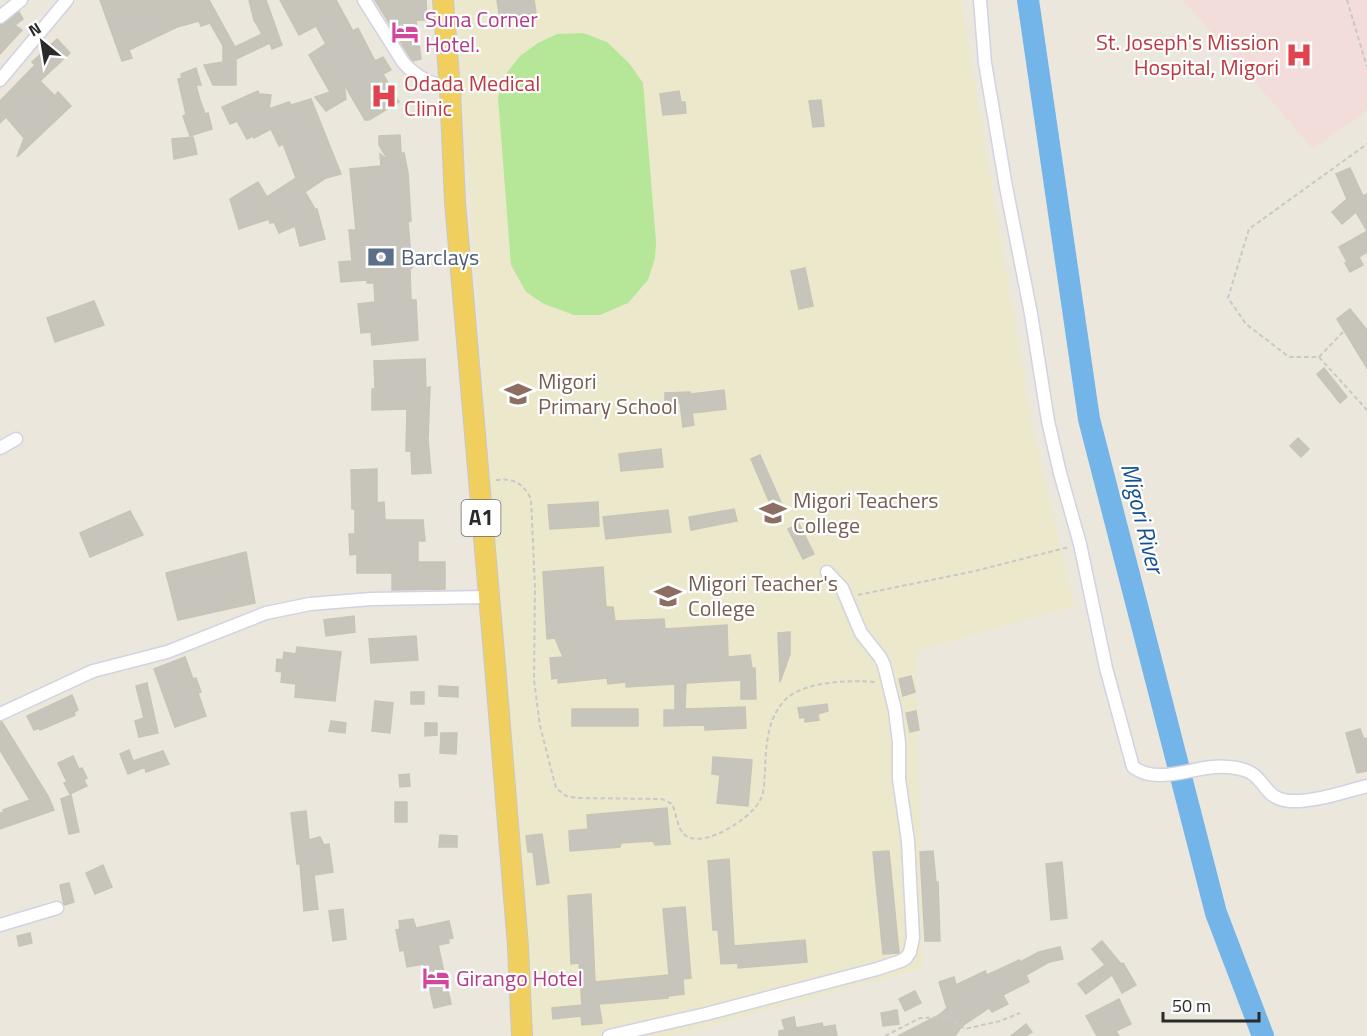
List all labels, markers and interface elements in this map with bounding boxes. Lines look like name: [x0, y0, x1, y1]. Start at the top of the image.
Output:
place label: Suna Corner Hotel.: [425, 2, 538, 61]
north arrow: [12, 12, 72, 72]
text: N: [24, 16, 45, 42]
hotel icon: Suna Corner Hotel.: [390, 17, 420, 47]
place label: St. Joseph's Mission Hospital, Migori: [1096, 25, 1279, 84]
hospital icon: St. Joseph's Mission Hospital, Migori: [1284, 40, 1314, 70]
place label: Odada Medical Clinic: [404, 66, 540, 125]
hospital icon: Odada Medical Clinic: [369, 81, 399, 111]
place label: Barclays: [401, 240, 479, 274]
bank icon: Barclays: [366, 242, 396, 272]
place label: Migori Primary School: [538, 364, 678, 423]
school or university icon: Migori Primary School: [503, 379, 533, 409]
water label: Migori River: [1112, 459, 1175, 580]
place label: Migori Teachers College: [793, 483, 939, 542]
school or university icon: Migori Teachers College: [758, 498, 788, 528]
road number: A1: [462, 500, 500, 536]
place label: Migori Teacher's College: [688, 566, 838, 625]
school or university icon: Migori Teacher's College: [653, 581, 683, 611]
place label: Girango Hotel: [456, 961, 583, 995]
hotel icon: Girango Hotel: [421, 963, 451, 993]
scale bar: [1163, 985, 1259, 1023]
text: 50 m: [1172, 992, 1211, 1019]

